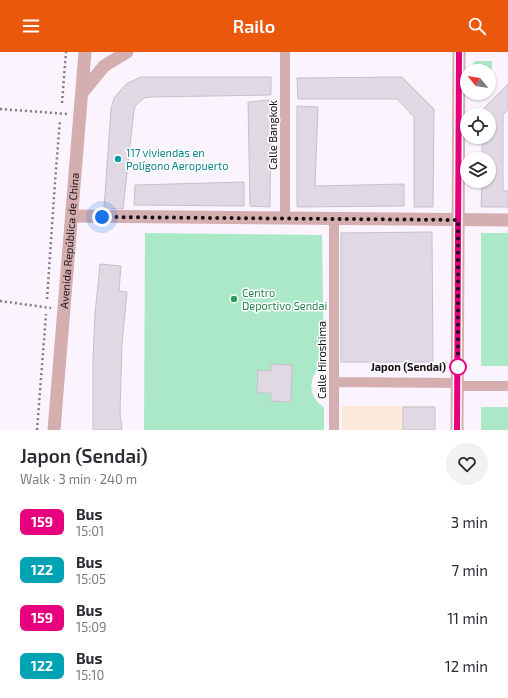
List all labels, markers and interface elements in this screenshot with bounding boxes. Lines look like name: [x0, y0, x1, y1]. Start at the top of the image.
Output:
icon: menu: [20, 15, 42, 37]
text: Railo: [233, 15, 275, 37]
icon: search: [466, 15, 488, 37]
north arrow: [460, 64, 496, 100]
map controls: [460, 64, 496, 188]
street label: Calle Bangkok: [266, 100, 279, 170]
button: locate: [460, 108, 496, 144]
place label: 117 viviendas en Polígono Aeropuerto: [126, 146, 229, 172]
button: layers: [460, 152, 496, 188]
marker: 117 viviendas en Polígono Aeropuerto: [113, 154, 123, 164]
street label: Avenida República de China: [57, 172, 81, 309]
your location: [92, 207, 112, 227]
place label: Centro Deportivo Sendai: [242, 286, 327, 312]
marker: Centro Deportivo Sendai: [229, 294, 239, 304]
street label: Calle Hiroshima: [315, 321, 328, 399]
marker: Japon (Sendai): [449, 358, 467, 376]
place label: Japon (Sendai): [371, 360, 446, 373]
button: heart: [446, 443, 488, 485]
text: Japon (Sendai): [20, 444, 148, 467]
text: Walk · 3 min · 240 m: [20, 471, 137, 487]
text: Bus: [76, 505, 102, 523]
text: 159: [31, 513, 53, 530]
text: 3 min: [451, 513, 488, 531]
text: 15:01: [76, 523, 104, 539]
text: Bus: [76, 553, 102, 571]
text: 122: [31, 561, 53, 578]
text: 7 min: [451, 561, 488, 579]
text: 15:05: [76, 571, 106, 587]
text: Bus: [76, 601, 102, 619]
text: 159: [31, 609, 53, 626]
text: 11 min: [447, 609, 488, 627]
text: 15:09: [76, 619, 107, 635]
text: Bus: [76, 649, 102, 667]
text: 122: [31, 657, 53, 674]
text: 12 min: [445, 657, 488, 675]
text: 15:10: [76, 667, 104, 683]

